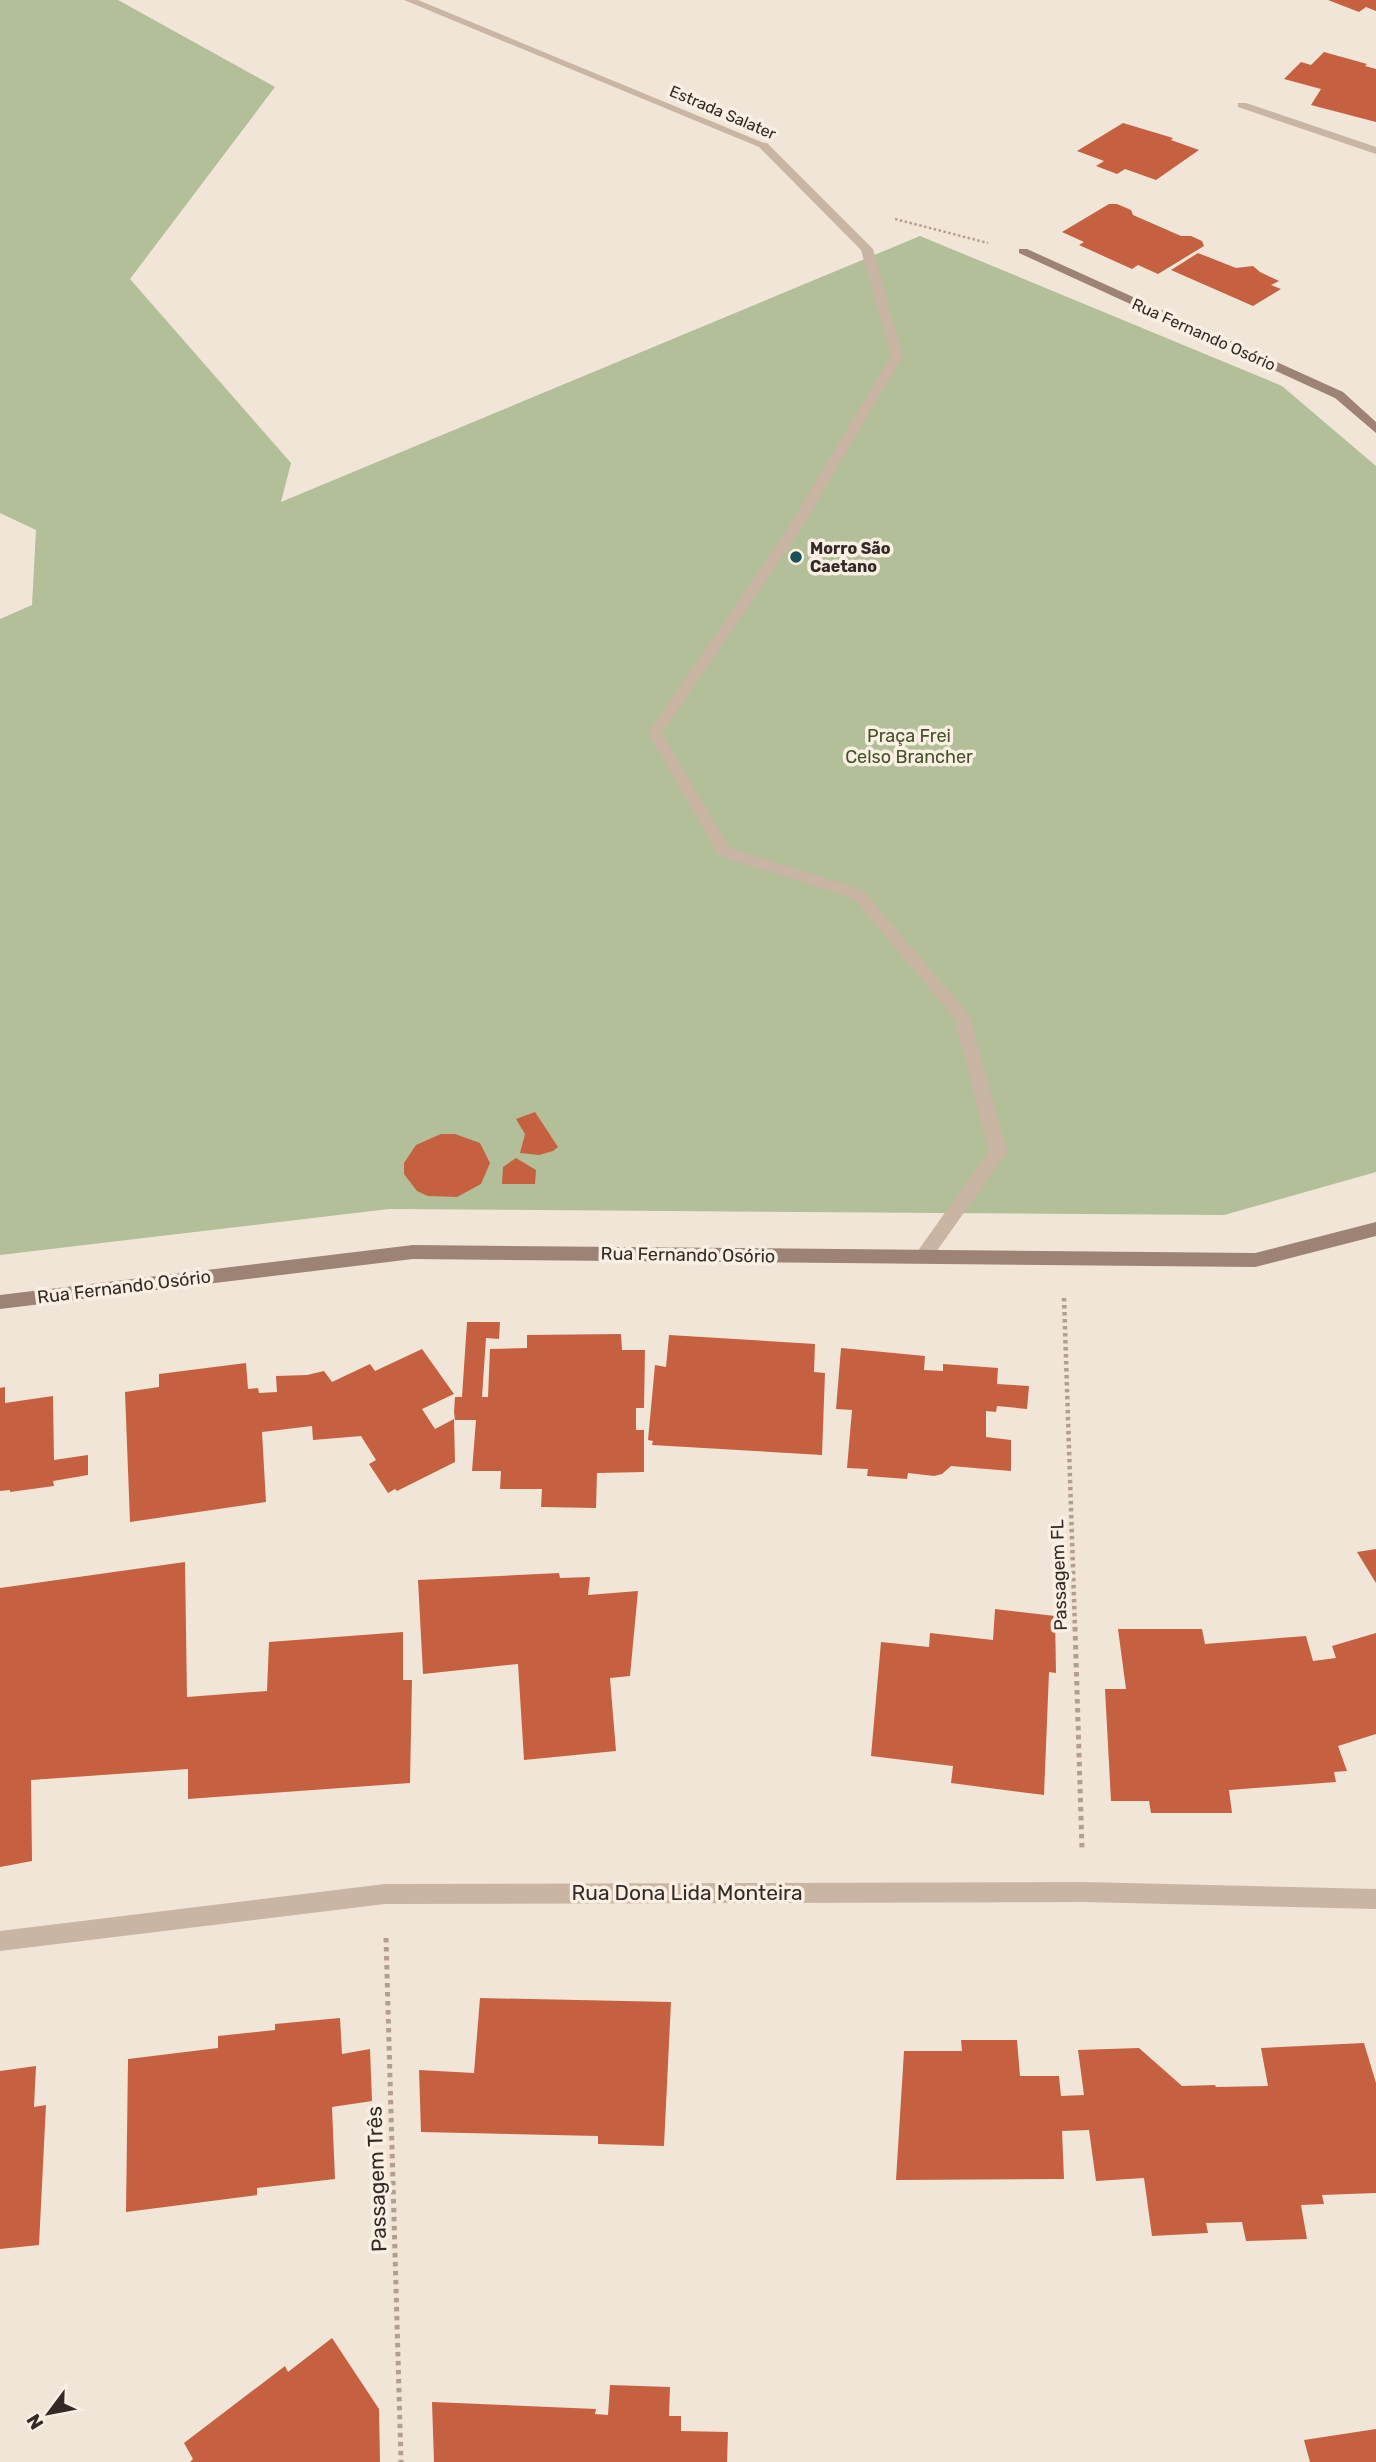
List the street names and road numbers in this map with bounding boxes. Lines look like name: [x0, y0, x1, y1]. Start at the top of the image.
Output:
street label: Estrada Salater: [667, 81, 779, 143]
street label: Rua Fernando Osório: [1129, 294, 1279, 375]
street label: Rua Fernando Osório: [601, 1242, 775, 1268]
street label: Rua Fernando Osório: [36, 1265, 212, 1309]
street label: Passagem FL: [1046, 1519, 1072, 1631]
street label: Rua Dona Lida Monteira: [571, 1880, 803, 1905]
street label: Passagem Três: [361, 2106, 392, 2252]

